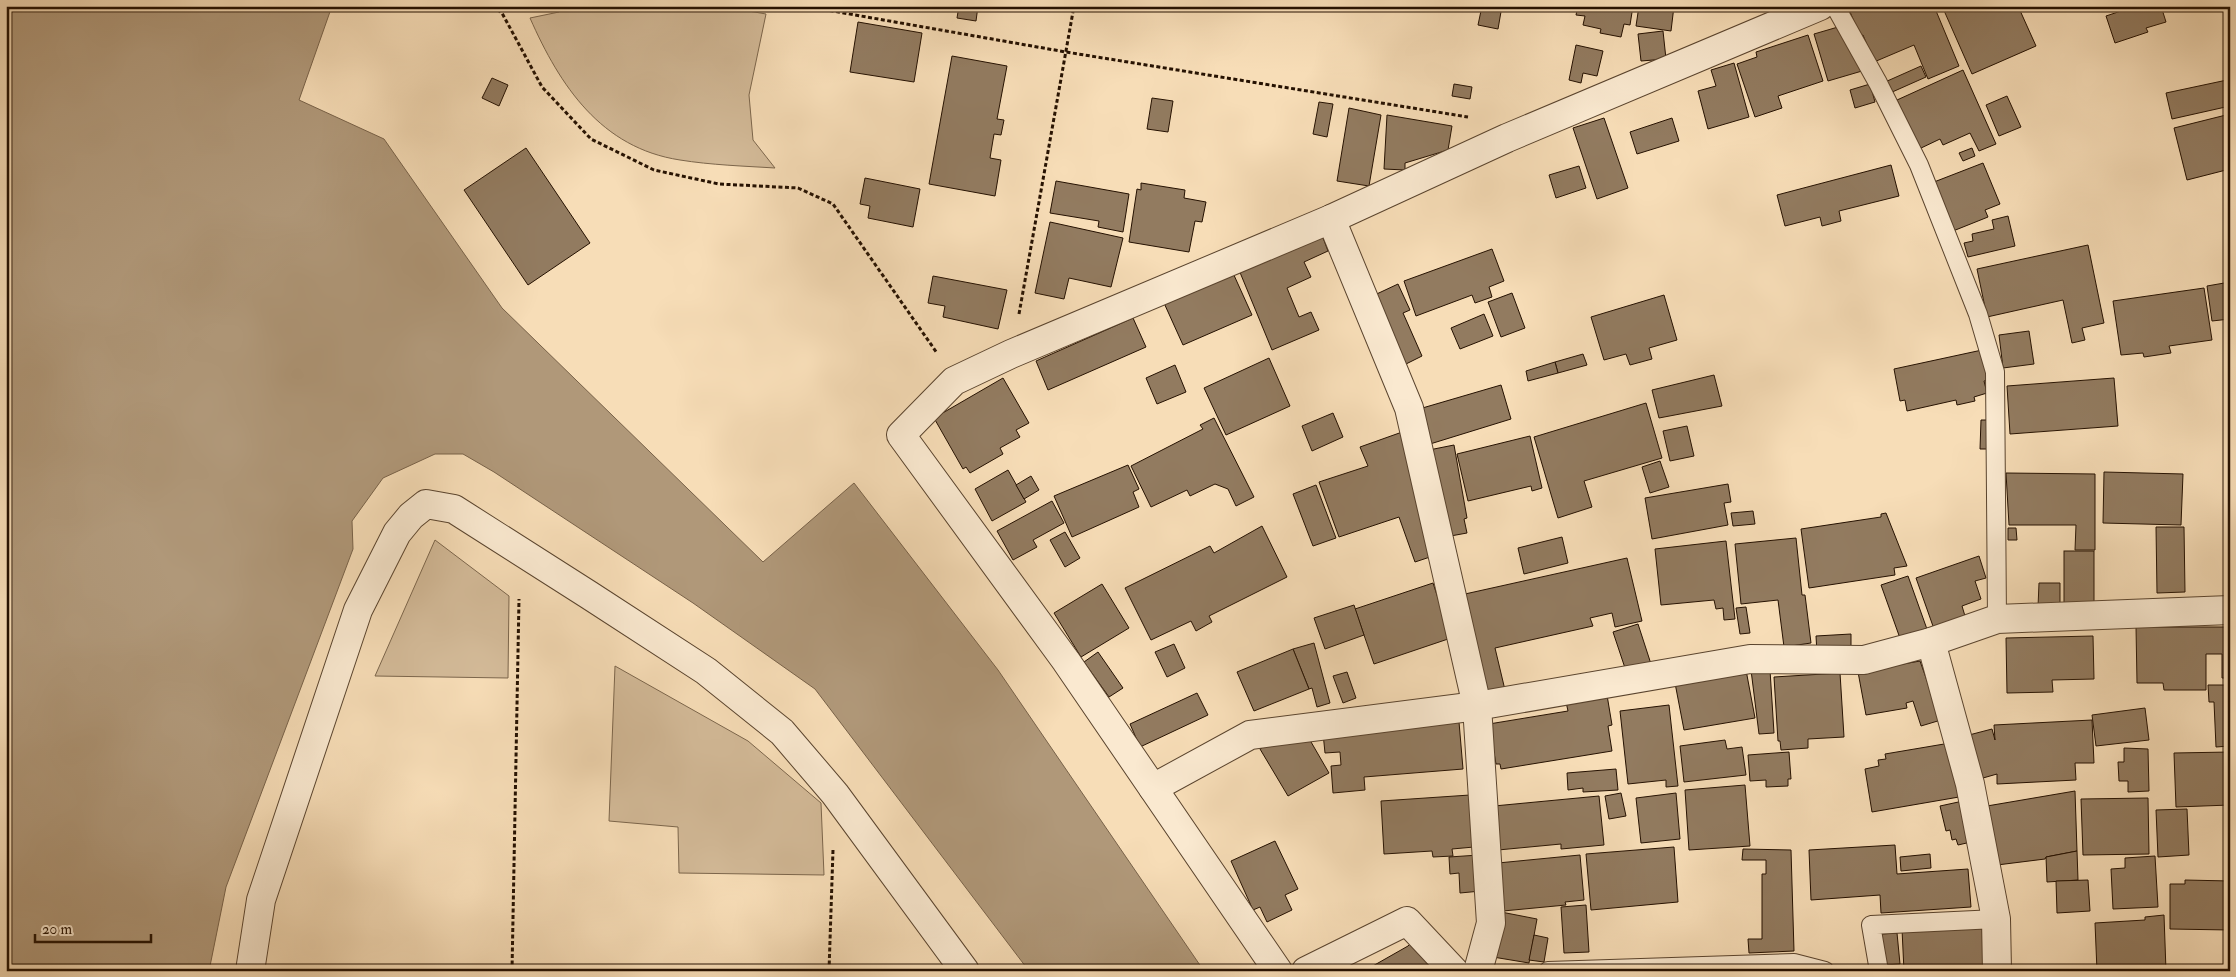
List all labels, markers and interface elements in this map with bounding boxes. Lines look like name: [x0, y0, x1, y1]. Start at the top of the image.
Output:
scale bar: [35, 912, 151, 944]
text: 20 m: [42, 920, 72, 939]

